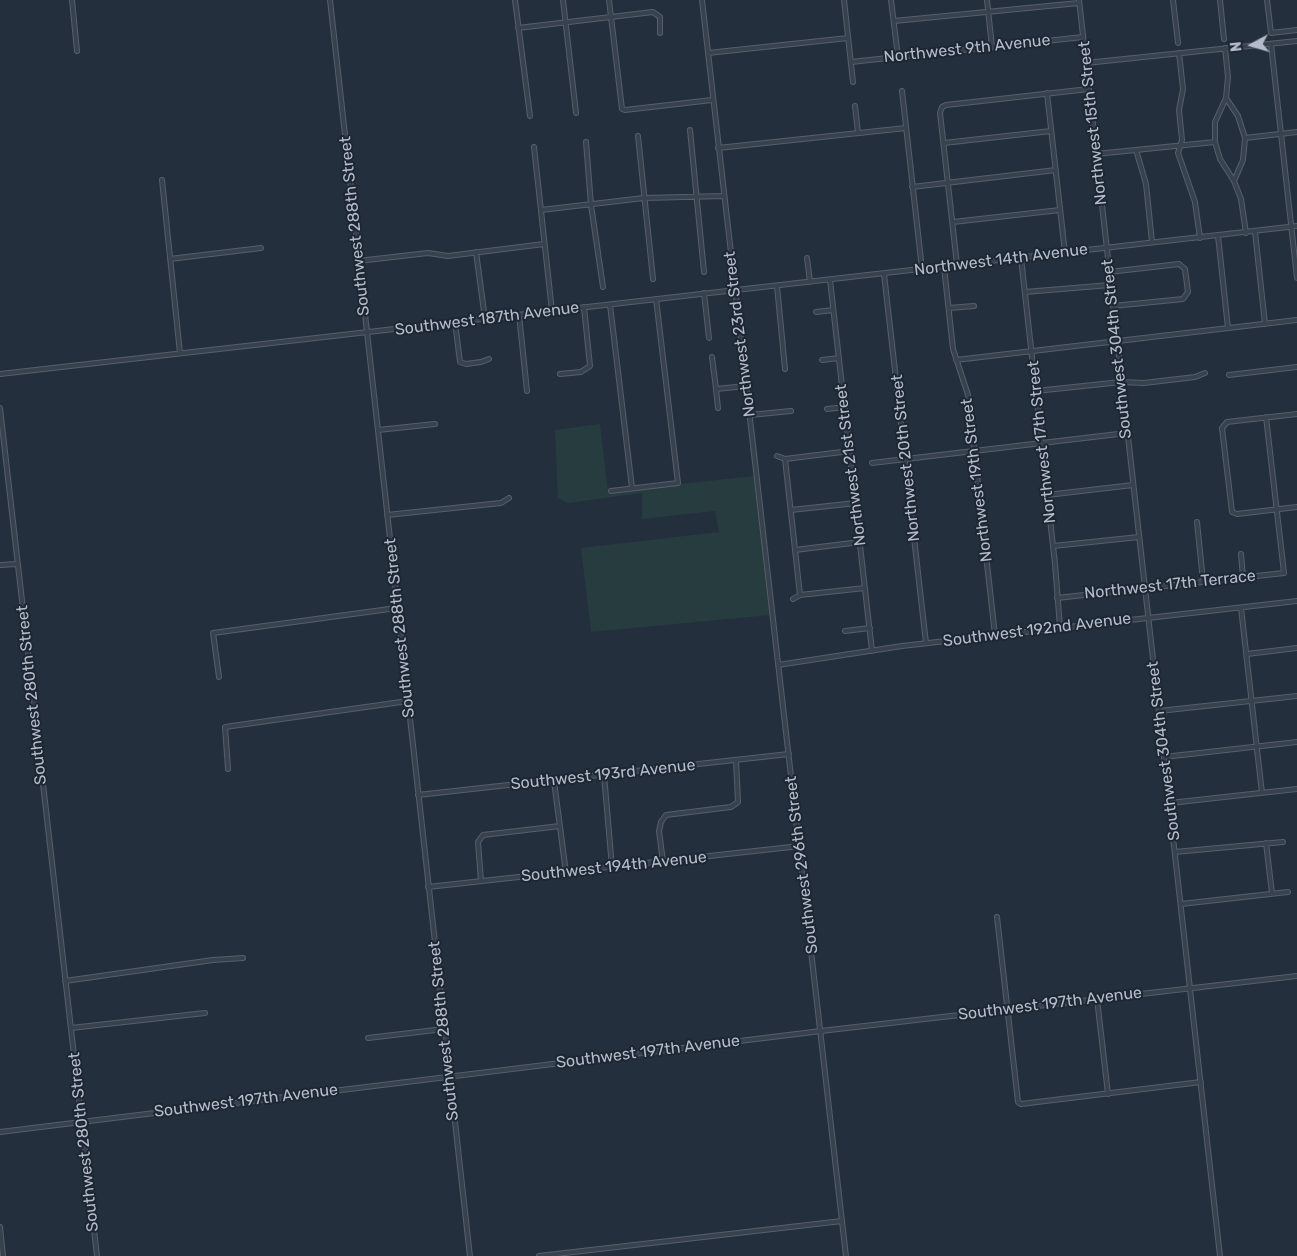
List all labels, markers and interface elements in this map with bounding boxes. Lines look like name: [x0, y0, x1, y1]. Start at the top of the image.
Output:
north arrow: [1227, 20, 1277, 70]
street label: Northwest 9th Avenue: [883, 31, 1051, 67]
street label: Northwest 15th Street: [1075, 40, 1111, 206]
text: N: [1228, 41, 1246, 53]
street label: Southwest 288th Street: [336, 135, 374, 317]
street label: Northwest 14th Avenue: [913, 240, 1089, 280]
street label: Northwest 23rd Street: [720, 250, 760, 418]
street label: Southwest 304th Street: [1098, 258, 1136, 440]
street label: Southwest 187th Avenue: [394, 298, 580, 340]
street label: Northwest 17th Street: [1024, 360, 1060, 524]
street label: Northwest 20th Street: [888, 374, 924, 542]
street label: Northwest 21st Street: [832, 383, 870, 547]
street label: Northwest 19th Street: [957, 397, 997, 563]
street label: Southwest 288th Street: [381, 537, 419, 719]
street label: Northwest 17th Terrace: [1083, 566, 1257, 604]
street label: Southwest 280th Street: [13, 604, 51, 786]
street label: Southwest 192nd Avenue: [942, 609, 1132, 651]
street label: Southwest 304th Street: [1143, 660, 1185, 842]
street label: Southwest 193rd Avenue: [510, 756, 696, 794]
street label: Southwest 296th Street: [782, 775, 822, 955]
street label: Southwest 194th Avenue: [520, 848, 708, 886]
street label: Southwest 288th Street: [425, 940, 463, 1122]
street label: Southwest 197th Avenue: [957, 983, 1143, 1025]
street label: Southwest 197th Avenue: [555, 1031, 741, 1073]
street label: Southwest 280th Street: [65, 1051, 103, 1233]
street label: Southwest 197th Avenue: [153, 1080, 339, 1122]

